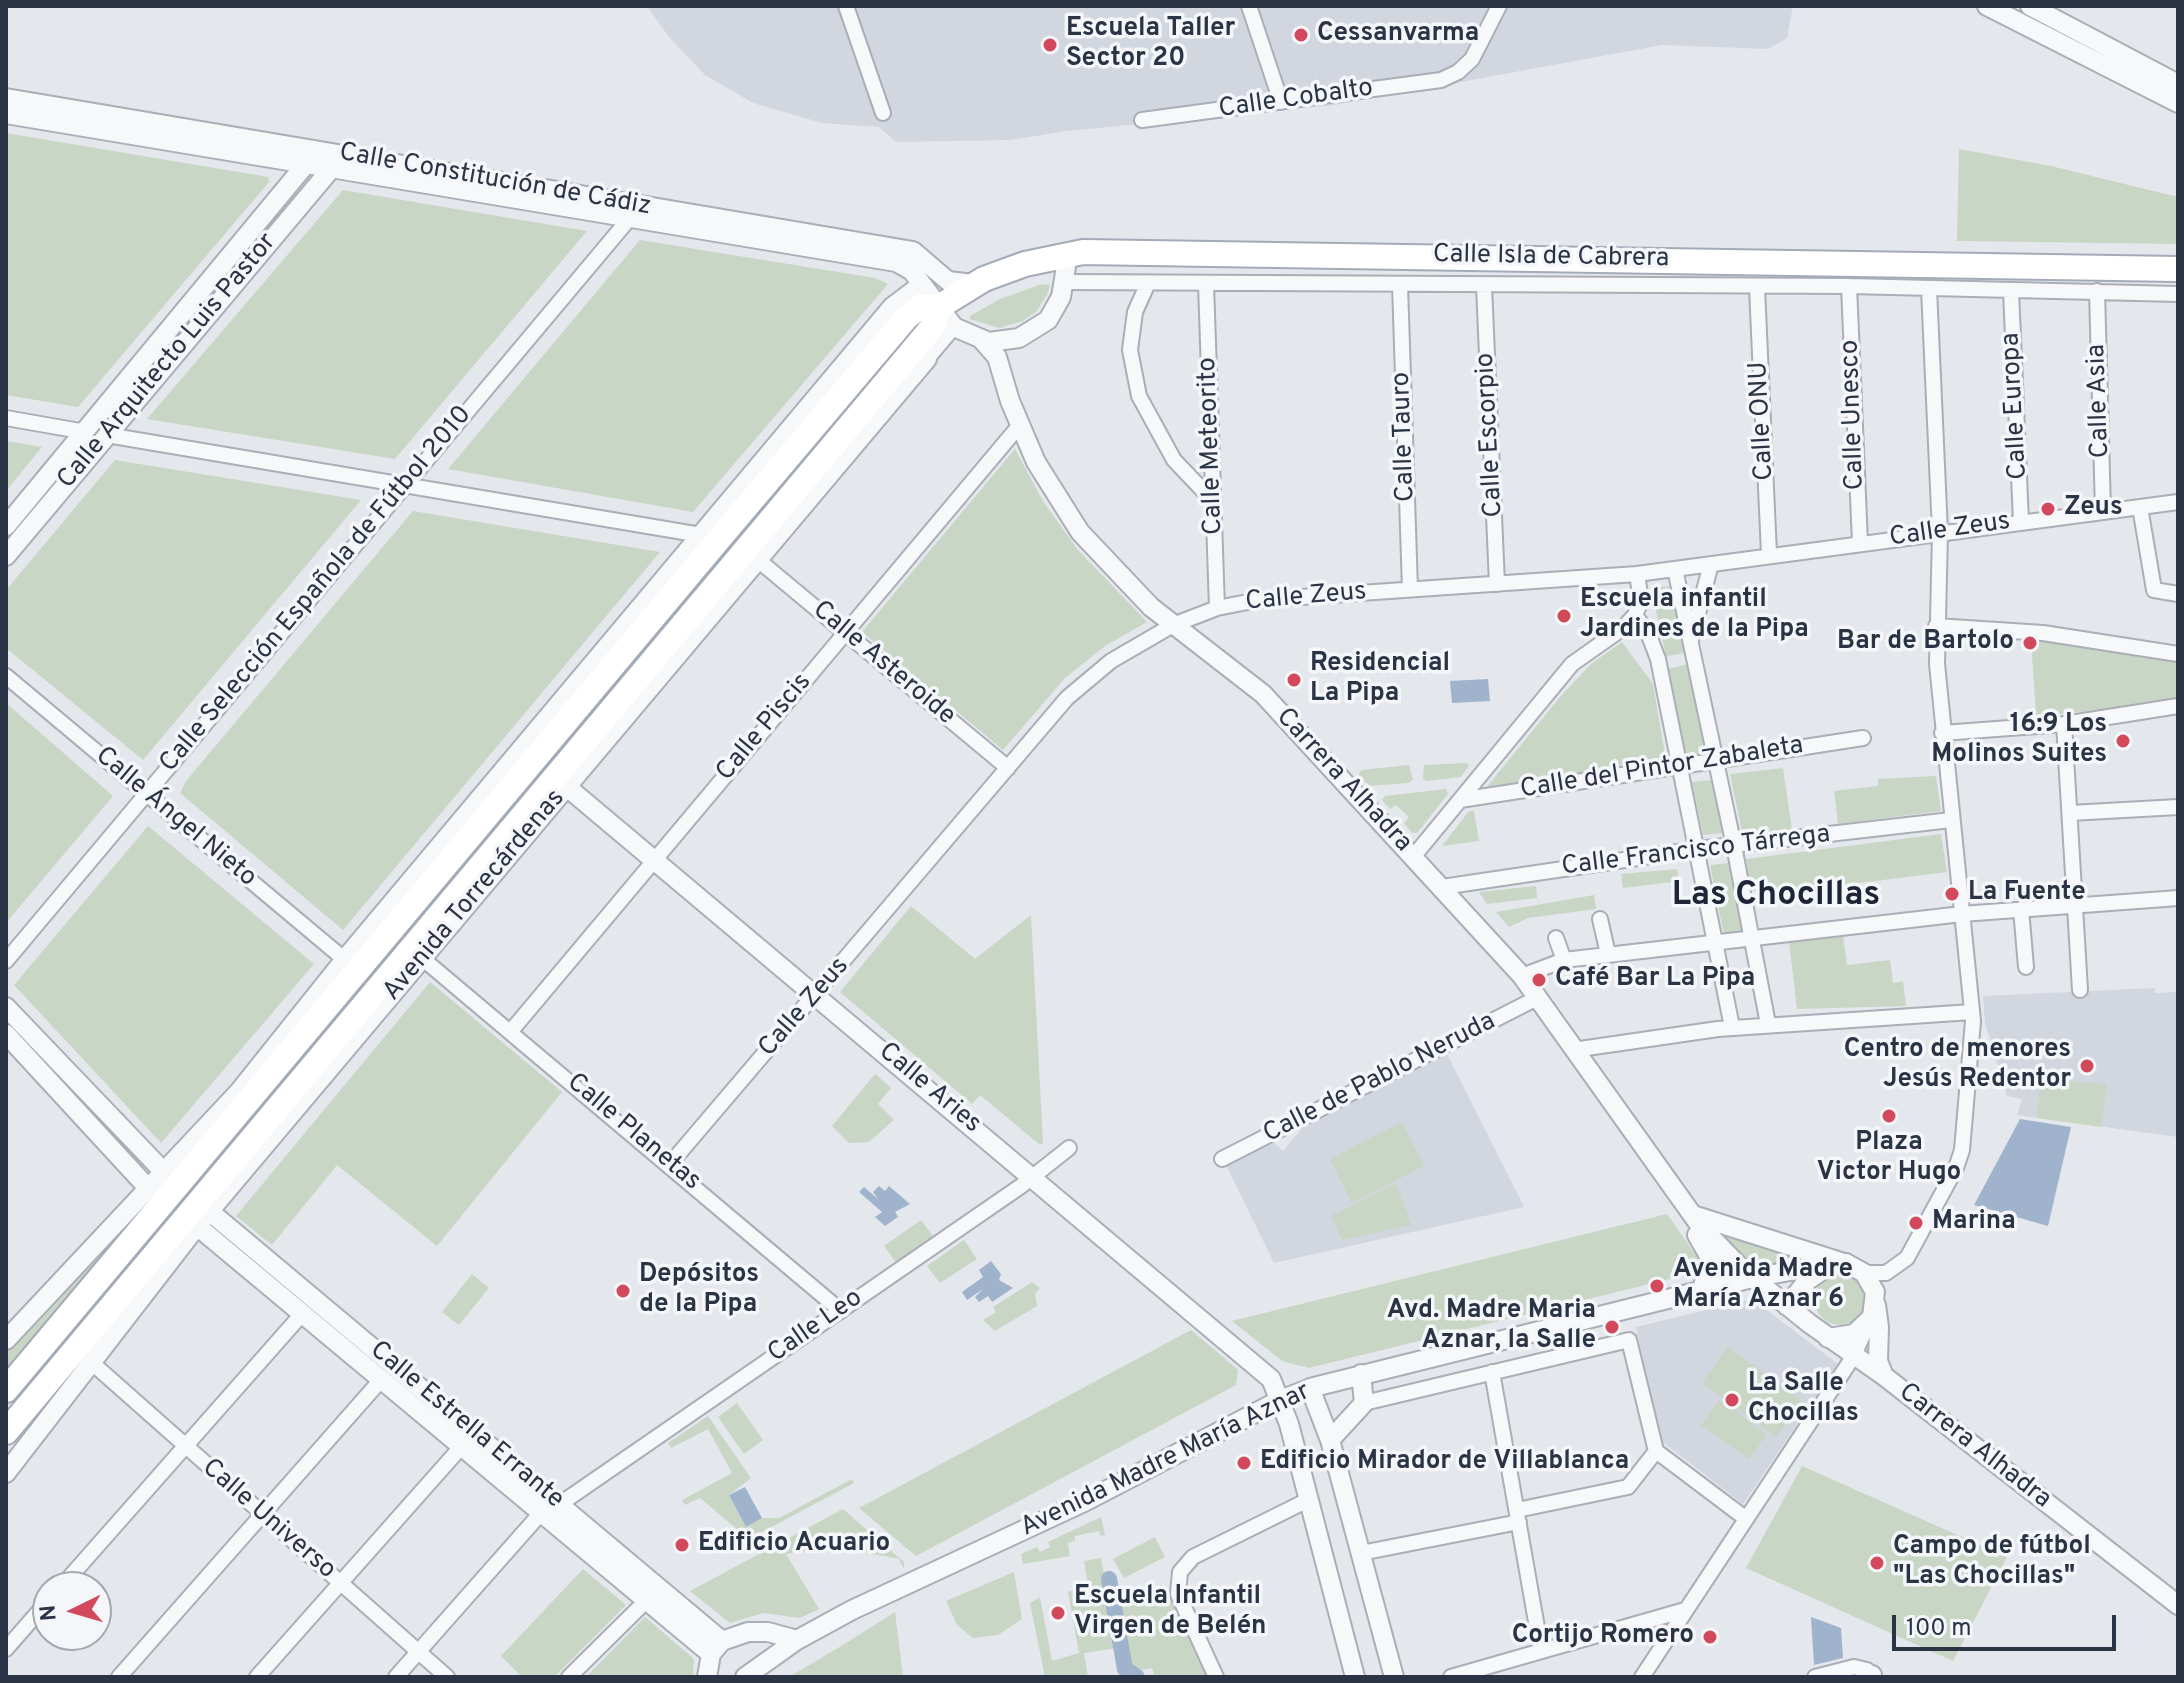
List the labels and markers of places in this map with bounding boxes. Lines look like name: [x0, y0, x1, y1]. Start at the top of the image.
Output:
place label: Escuela Taller Sector 20: [1066, 14, 1235, 76]
place label: Cessanvarma: [1317, 19, 1479, 51]
marker: Cessanvarma: [1292, 26, 1310, 44]
marker: Escuela Taller Sector 20: [1041, 36, 1059, 54]
place label: Zeus: [2064, 493, 2123, 525]
marker: Zeus: [2039, 500, 2057, 518]
place label: Escuela infantil Jardines de la Pipa: [1580, 585, 1809, 646]
marker: Escuela infantil Jardines de la Pipa: [1555, 607, 1573, 625]
place label: Bar de Bartolo: [1837, 627, 2014, 659]
marker: Bar de Bartolo: [2021, 634, 2039, 652]
place label: Residencial La Pipa: [1310, 649, 1450, 710]
marker: Residencial La Pipa: [1285, 671, 1303, 689]
place label: 16:9 Los Molinos Suites: [1931, 710, 2107, 772]
marker: 16:9 Los Molinos Suites: [2114, 732, 2132, 750]
place label: La Fuente: [1968, 878, 2086, 910]
marker: La Fuente: [1943, 885, 1961, 903]
place label: Café Bar La Pipa: [1555, 964, 1755, 996]
marker: Café Bar La Pipa: [1530, 971, 1548, 989]
place label: Centro de menores Jesús Redentor: [1844, 1035, 2071, 1096]
marker: Centro de menores Jesús Redentor: [2078, 1057, 2096, 1075]
marker: Plaza Victor Hugo: [1880, 1107, 1898, 1125]
place label: Plaza Victor Hugo: [1817, 1128, 1961, 1190]
place label: Marina: [1932, 1207, 2016, 1239]
marker: Marina: [1907, 1214, 1925, 1232]
place label: Avenida Madre María Aznar 6: [1673, 1255, 1853, 1316]
place label: Depósitos de la Pipa: [639, 1260, 759, 1322]
marker: Avenida Madre María Aznar 6: [1648, 1277, 1666, 1295]
marker: Depósitos de la Pipa: [614, 1282, 632, 1300]
place label: Avd. Madre Maria Aznar, la Salle: [1387, 1296, 1596, 1358]
marker: Avd. Madre Maria Aznar, la Salle: [1603, 1318, 1621, 1336]
place label: La Salle Chocillas: [1748, 1369, 1859, 1430]
marker: La Salle Chocillas: [1723, 1391, 1741, 1409]
place label: Edificio Mirador de Villablanca: [1260, 1447, 1629, 1479]
marker: Edificio Mirador de Villablanca: [1235, 1454, 1253, 1472]
place label: Edificio Acuario: [698, 1529, 890, 1561]
place label: Campo de fútbol "Las Chocillas": [1893, 1532, 2091, 1594]
marker: Edificio Acuario: [673, 1536, 691, 1554]
marker: Campo de fútbol "Las Chocillas": [1868, 1554, 1886, 1572]
place label: Escuela Infantil Virgen de Belén: [1074, 1582, 1267, 1644]
marker: Escuela Infantil Virgen de Belén: [1049, 1604, 1067, 1622]
place label: Cortijo Romero: [1512, 1621, 1694, 1653]
marker: Cortijo Romero: [1701, 1628, 1719, 1646]

